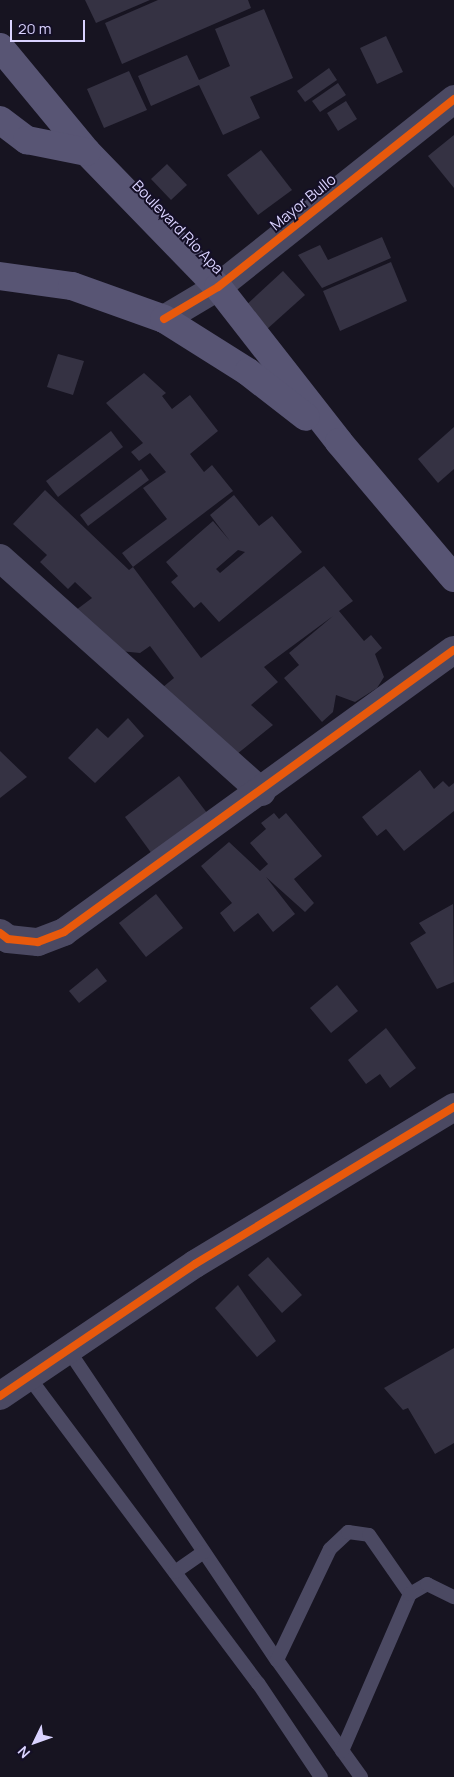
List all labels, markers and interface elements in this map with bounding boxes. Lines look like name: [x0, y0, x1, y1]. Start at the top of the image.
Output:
scale bar: [12, 10, 88, 42]
text: 20 m: [18, 18, 51, 39]
street label: Mayor Bullo: [266, 170, 340, 234]
street label: Boulevard Río Apa: [129, 176, 227, 278]
north arrow: [10, 1717, 60, 1767]
text: N: [13, 1742, 34, 1762]

